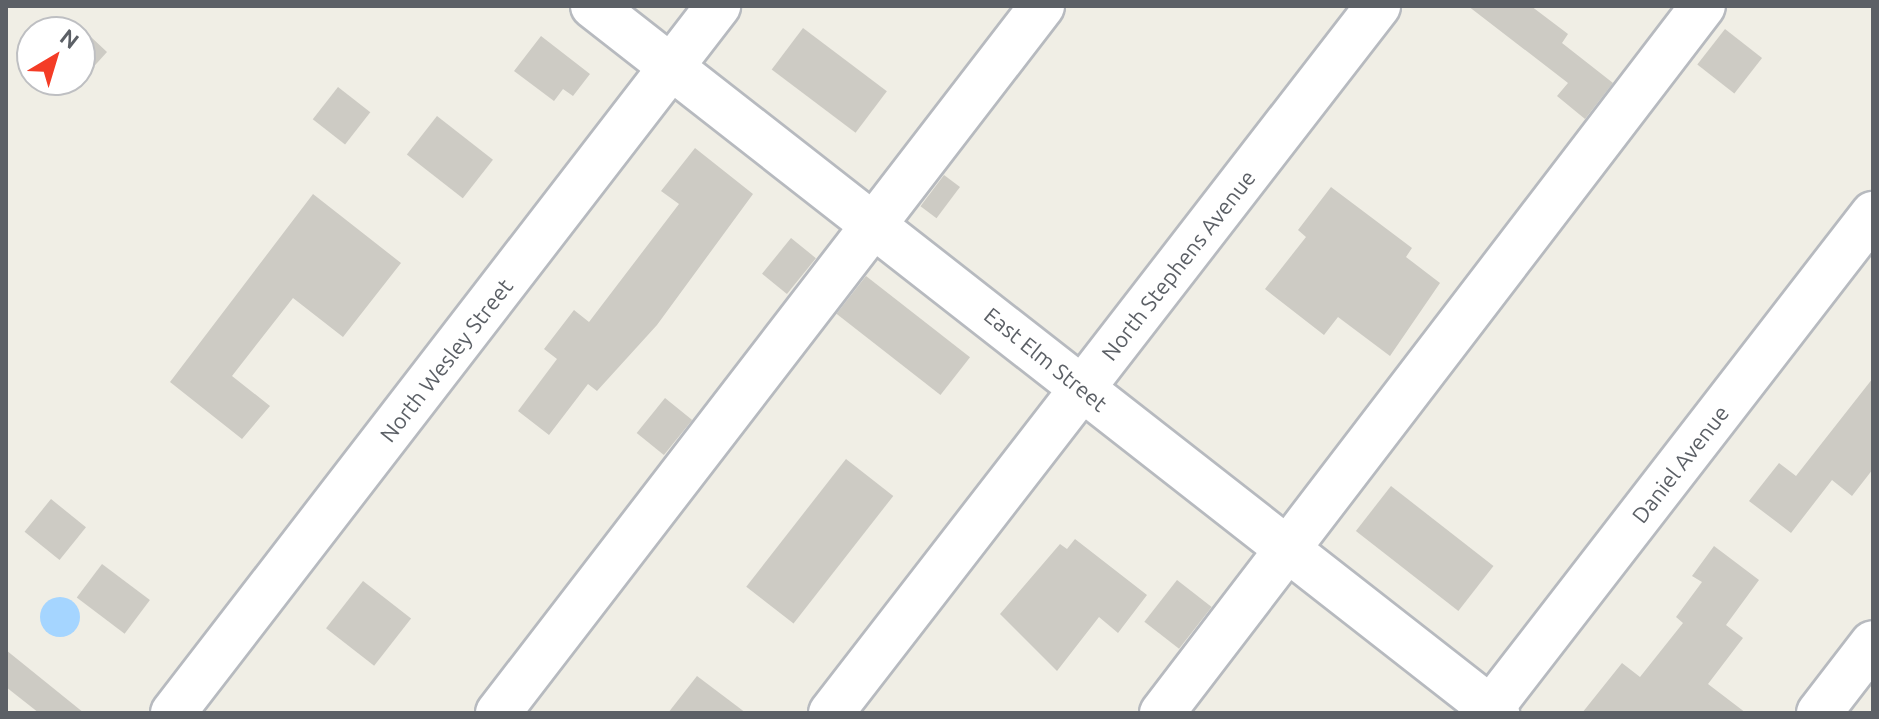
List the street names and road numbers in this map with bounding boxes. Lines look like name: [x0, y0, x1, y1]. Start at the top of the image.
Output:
street label: North Stephens Avenue: [1095, 165, 1261, 365]
street label: North Wesley Street: [374, 273, 518, 447]
street label: East Elm Street: [979, 301, 1113, 417]
street label: Daniel Avenue: [1626, 400, 1734, 528]

